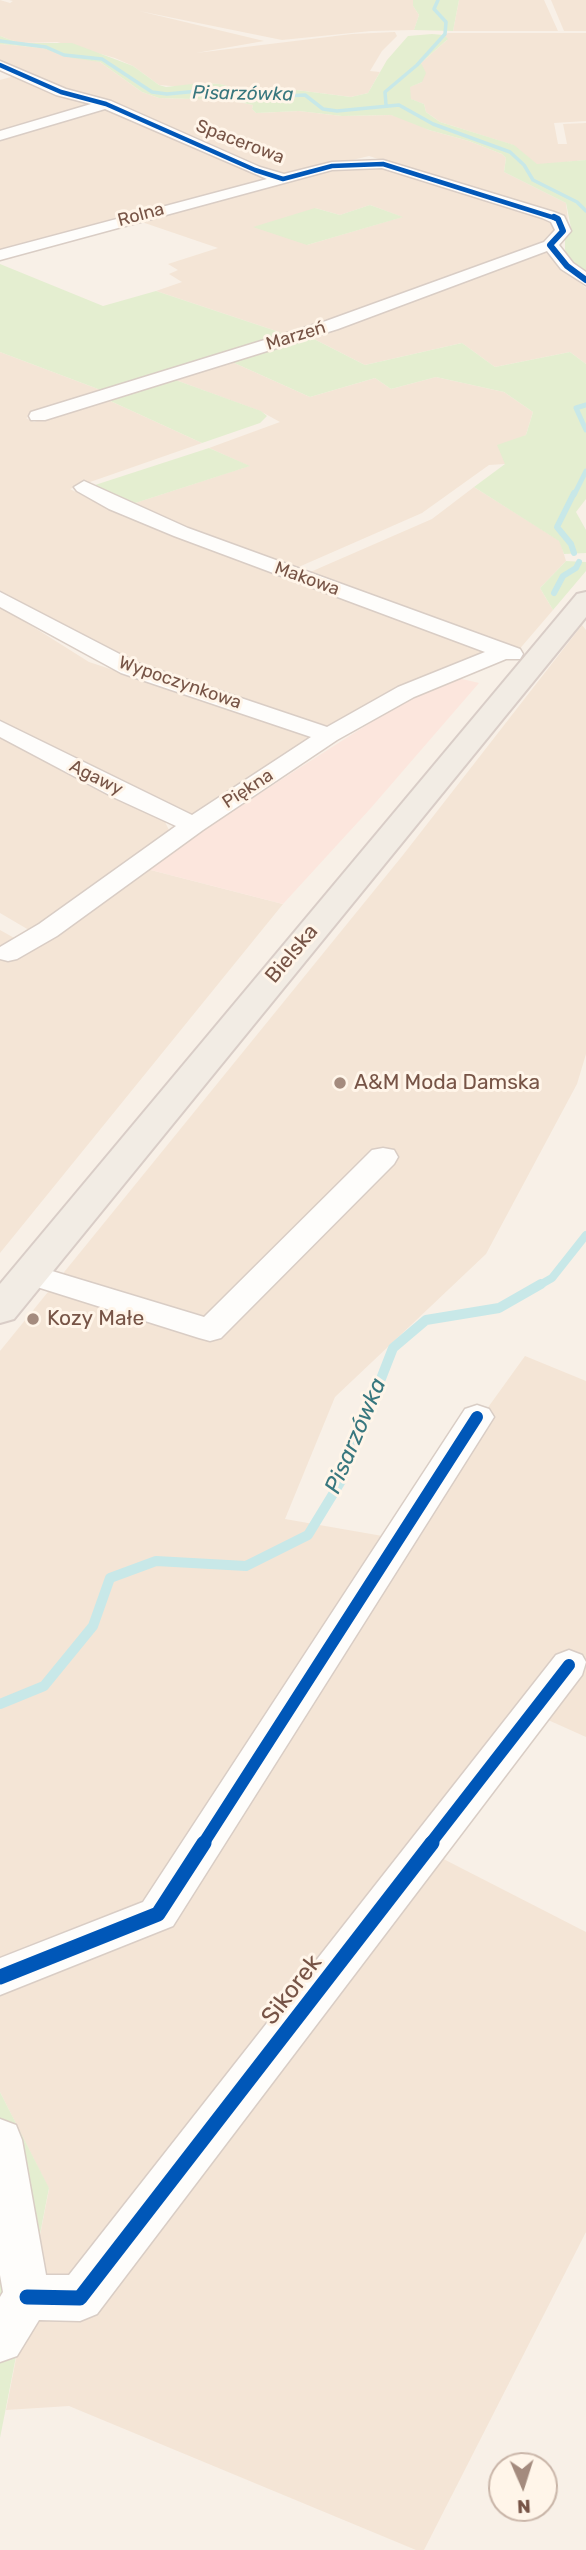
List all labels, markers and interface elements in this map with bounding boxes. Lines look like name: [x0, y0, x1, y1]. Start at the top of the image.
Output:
water label: Pisarzówka: [192, 82, 294, 106]
street label: Spacerowa: [193, 115, 287, 169]
street label: Rolna: [115, 198, 167, 232]
street label: Marzeń: [264, 317, 328, 355]
street label: Makowa: [272, 557, 342, 601]
street label: Wypoczynkowa: [116, 652, 244, 714]
street label: Agawy: [66, 755, 126, 801]
street label: Piękna: [219, 765, 277, 813]
street label: Bielska: [260, 920, 324, 988]
place label: A&M Moda Damska: [354, 1070, 540, 1096]
marker: A&M Moda Damska: [332, 1075, 348, 1091]
place label: Kozy Małe: [47, 1306, 144, 1332]
marker: Kozy Małe: [25, 1311, 41, 1327]
water label: Pisarzówka: [319, 1374, 393, 1498]
street label: Sikorek: [256, 1949, 328, 2031]
north arrow: [488, 2452, 558, 2522]
text: N: [517, 2495, 531, 2518]

